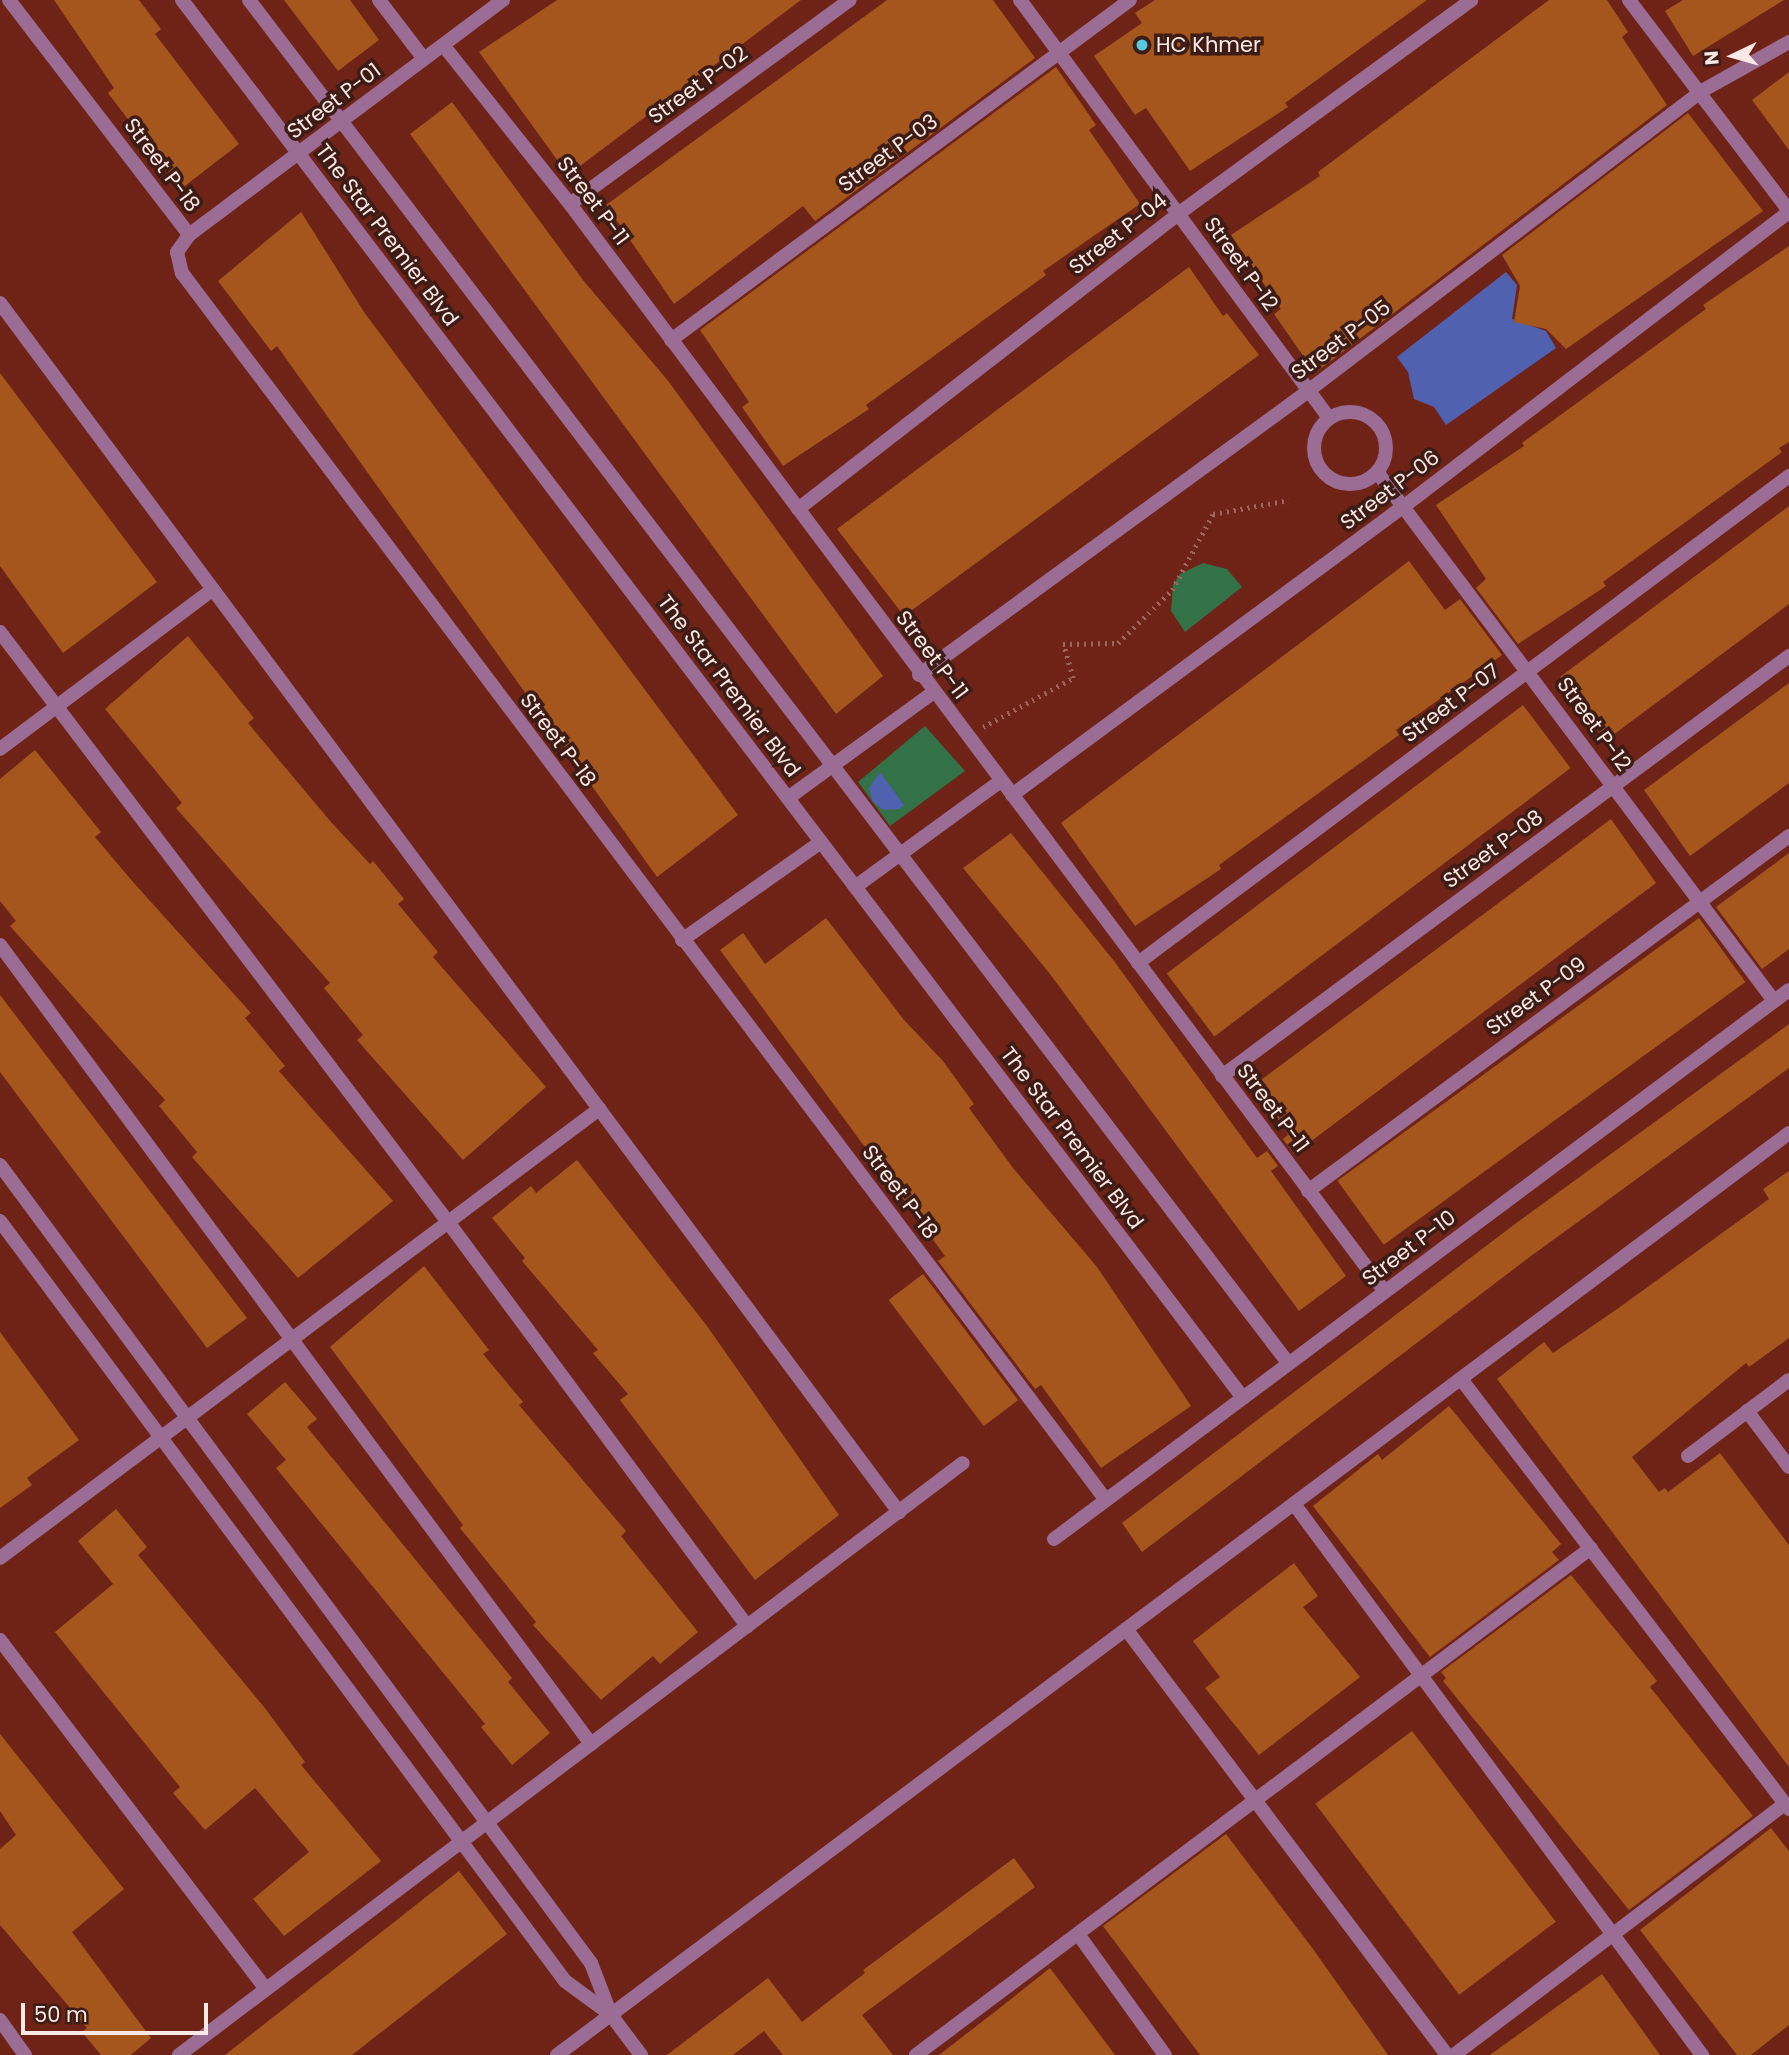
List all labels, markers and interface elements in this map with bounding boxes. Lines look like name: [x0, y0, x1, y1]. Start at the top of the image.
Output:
north arrow: [1698, 21, 1768, 91]
place label: HC Khmer: [1156, 32, 1261, 58]
marker: HC Khmer: [1134, 37, 1150, 53]
street label: Street P-02: [644, 41, 752, 129]
text: N: [1698, 50, 1726, 66]
street label: Street P-01: [282, 58, 386, 144]
street label: Street P-03: [834, 109, 942, 197]
street label: Street P-18: [119, 113, 205, 217]
street label: The Star Premier Blvd: [310, 139, 464, 331]
street label: Street P-11: [552, 152, 634, 250]
street label: Street P-04: [1064, 188, 1172, 280]
street label: Street P-12: [1199, 212, 1283, 316]
street label: Street P-05: [1287, 295, 1395, 385]
street label: Street P-06: [1336, 445, 1444, 535]
street label: The Star Premier Blvd: [652, 590, 806, 782]
street label: Street P-11: [891, 606, 973, 704]
street label: Street P-07: [1397, 658, 1505, 748]
street label: Street P-12: [1552, 672, 1636, 776]
street label: Street P-18: [515, 688, 601, 792]
street label: Street P-08: [1438, 804, 1548, 894]
street label: Street P-09: [1481, 951, 1591, 1041]
street label: The Star Premier Blvd: [995, 1042, 1149, 1234]
street label: Street P-11: [1232, 1059, 1314, 1157]
street label: Street P-18: [857, 1140, 943, 1244]
street label: Street P-10: [1357, 1205, 1461, 1291]
scale bar: [24, 1988, 212, 2032]
text: 50 m: [34, 2000, 88, 2029]

